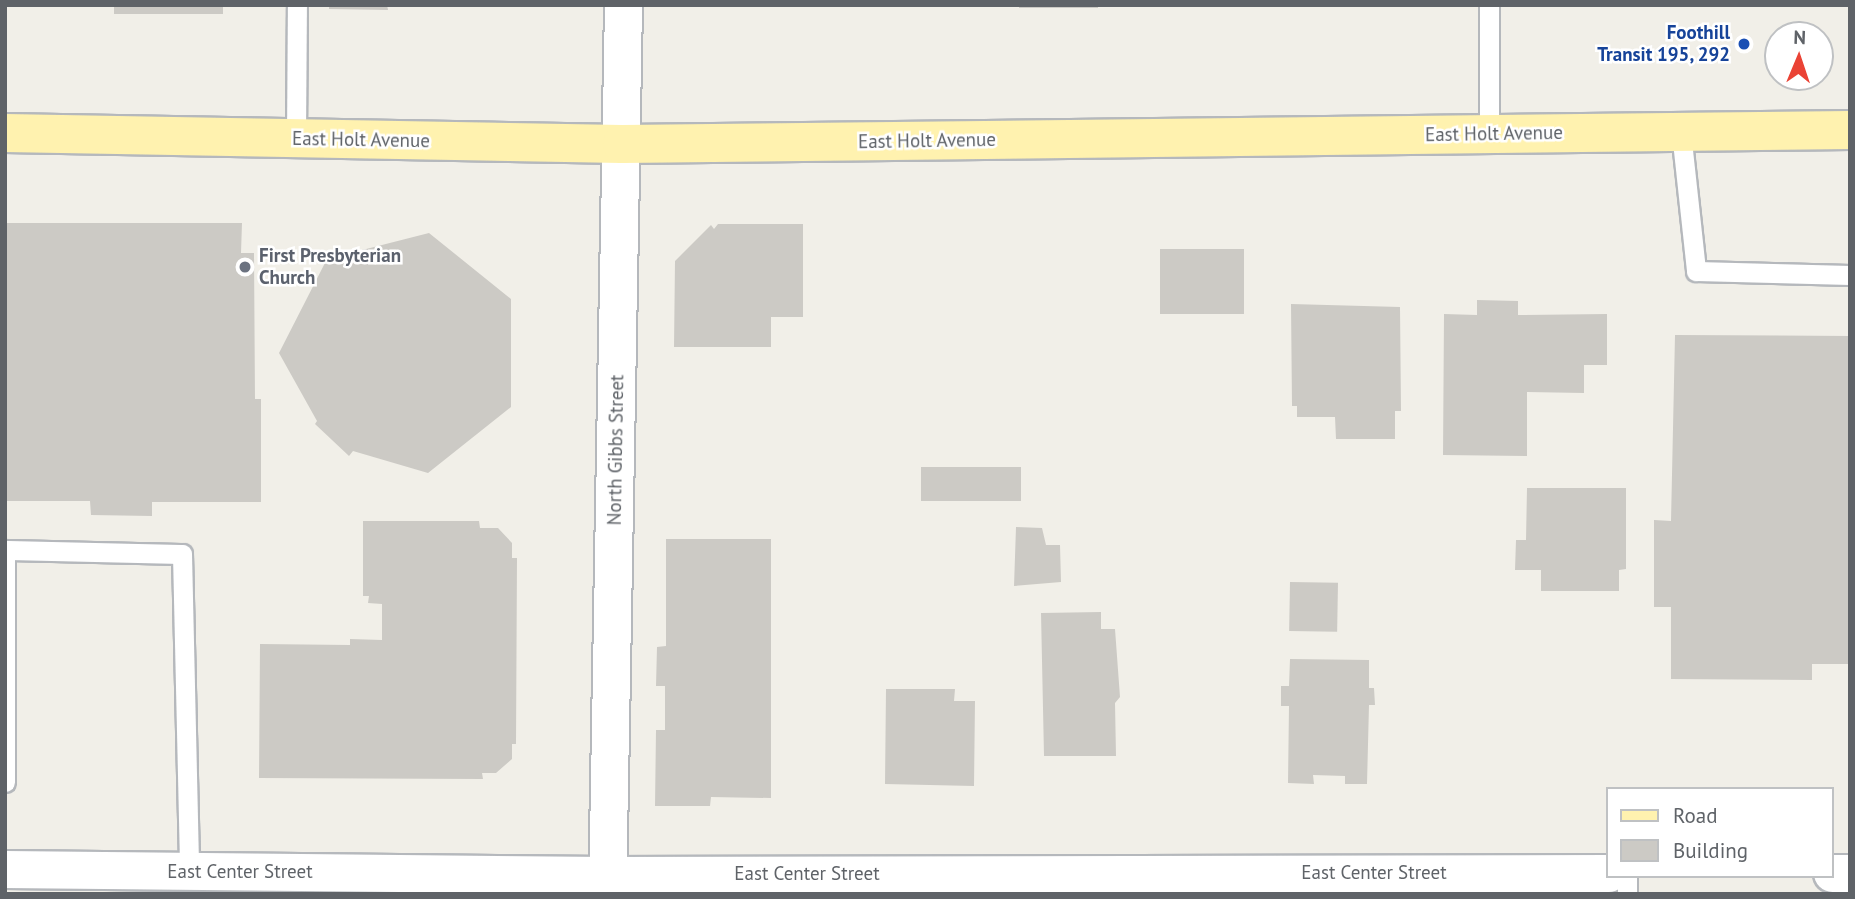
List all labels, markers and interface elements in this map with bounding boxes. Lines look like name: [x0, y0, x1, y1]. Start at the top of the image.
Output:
north arrow: [1764, 21, 1834, 91]
place label: Foothill Transit 195, 292: [1596, 22, 1730, 66]
text: N: [1793, 25, 1806, 49]
marker: Foothill Transit 195, 292: [1736, 36, 1752, 52]
street label: East Holt Avenue: [1425, 121, 1563, 147]
street label: East Holt Avenue: [292, 127, 430, 153]
street label: East Holt Avenue: [858, 128, 996, 154]
place label: First Presbyterian Church: [259, 245, 401, 289]
marker: First Presbyterian Church: [237, 259, 253, 275]
street label: North Gibbs Street: [603, 374, 629, 526]
legend: [1606, 787, 1834, 878]
text: Road: [1673, 802, 1717, 829]
text: Building: [1673, 837, 1748, 864]
street label: East Center Street: [167, 861, 313, 883]
street label: East Center Street: [1301, 862, 1447, 884]
street label: East Center Street: [734, 863, 880, 885]

